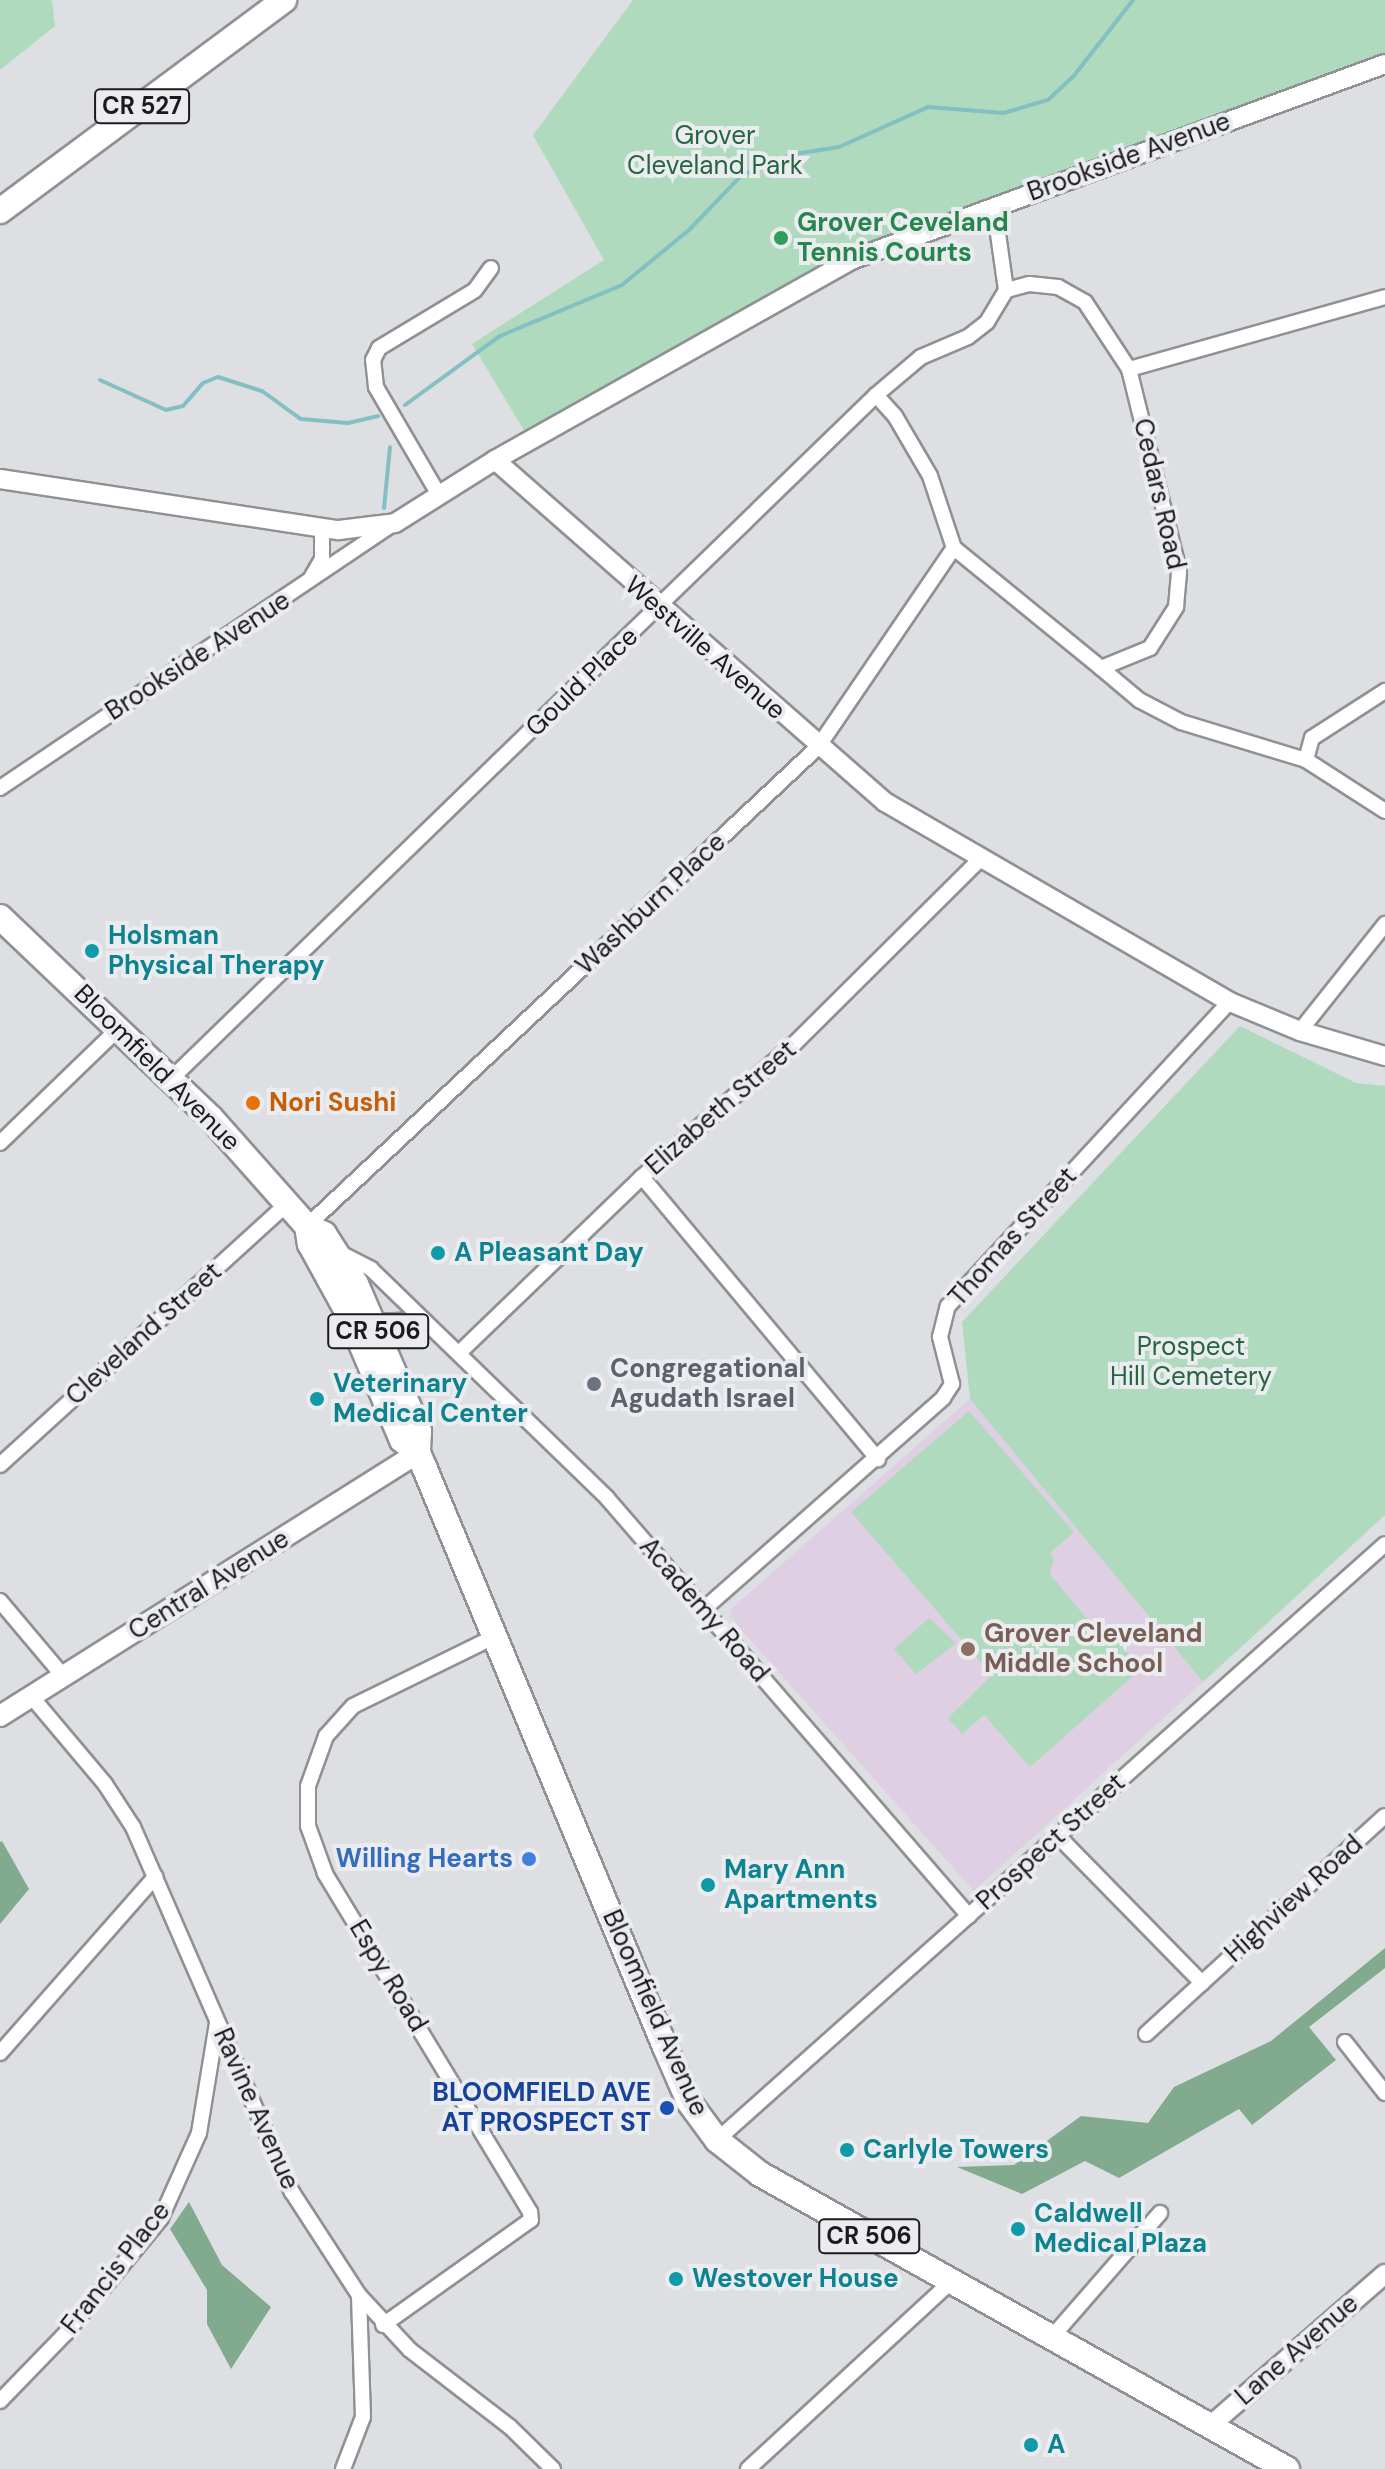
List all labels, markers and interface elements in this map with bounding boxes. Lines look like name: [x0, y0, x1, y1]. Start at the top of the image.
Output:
road number: CR 527: [94, 86, 190, 126]
street label: Brookside Avenue: [1023, 106, 1235, 208]
park label: Grover Cleveland Park: [627, 120, 803, 182]
place label: Grover Ceveland Tennis Courts: [797, 207, 1009, 268]
marker: Grover Ceveland Tennis Courts: [772, 229, 790, 247]
street label: Cedars Road: [1126, 415, 1192, 573]
street label: Westville Avenue: [618, 570, 792, 726]
street label: Brookside Avenue: [100, 585, 296, 727]
street label: Gould Place: [519, 621, 645, 743]
street label: Washburn Place: [570, 827, 732, 981]
place label: Holsman Physical Therapy: [108, 920, 324, 982]
marker: Holsman Physical Therapy: [83, 942, 101, 960]
street label: Bloomfield Avenue: [67, 978, 247, 1158]
street label: Elizabeth Street: [639, 1034, 803, 1182]
place label: Nori Sushi: [269, 1087, 396, 1119]
marker: Nori Sushi: [244, 1094, 262, 1112]
street label: Thomas Street: [943, 1161, 1083, 1313]
place label: A Pleasant Day: [454, 1237, 644, 1269]
marker: A Pleasant Day: [429, 1244, 447, 1262]
street label: Cleveland Street: [60, 1256, 228, 1412]
road number: CR 506: [326, 1311, 430, 1351]
park label: Prospect Hill Cemetery: [1110, 1331, 1272, 1392]
place label: Congregational Agudath Israel: [610, 1353, 805, 1414]
place label: Veterinary Medical Center: [333, 1368, 528, 1430]
marker: Congregational Agudath Israel: [585, 1375, 603, 1393]
marker: Veterinary Medical Center: [308, 1390, 326, 1408]
street label: Central Avenue: [123, 1523, 295, 1647]
street label: Academy Road: [633, 1531, 775, 1689]
place label: Grover Cleveland Middle School: [984, 1618, 1203, 1680]
marker: Grover Cleveland Middle School: [959, 1640, 977, 1658]
street label: Prospect Street: [970, 1767, 1132, 1917]
street label: Highview Road: [1219, 1829, 1369, 1969]
place label: Willing Hearts: [336, 1843, 513, 1875]
marker: Willing Hearts: [520, 1850, 538, 1868]
place label: Mary Ann Apartments: [724, 1854, 878, 1916]
marker: Mary Ann Apartments: [699, 1876, 717, 1894]
street label: Bloomfield Avenue: [596, 1905, 714, 2121]
street label: Espy Road: [342, 1914, 434, 2038]
street label: Ravine Avenue: [206, 2023, 306, 2195]
place label: BLOOMFIELD AVE AT PROSPECT ST: [432, 2077, 651, 2138]
marker: BLOOMFIELD AVE AT PROSPECT ST: [658, 2099, 676, 2117]
place label: Carlyle Towers: [863, 2134, 1049, 2166]
marker: Carlyle Towers: [838, 2141, 856, 2159]
street label: Francis Place: [55, 2196, 177, 2340]
place label: Caldwell Medical Plaza: [1034, 2198, 1207, 2260]
road number: CR 506: [817, 2216, 921, 2256]
marker: Caldwell Medical Plaza: [1009, 2220, 1027, 2238]
place label: Westover House: [692, 2263, 899, 2295]
marker: Westover House: [667, 2270, 685, 2288]
street label: Lane Avenue: [1229, 2288, 1365, 2412]
place label: A: [1047, 2429, 1065, 2461]
marker: A: [1022, 2436, 1040, 2454]

